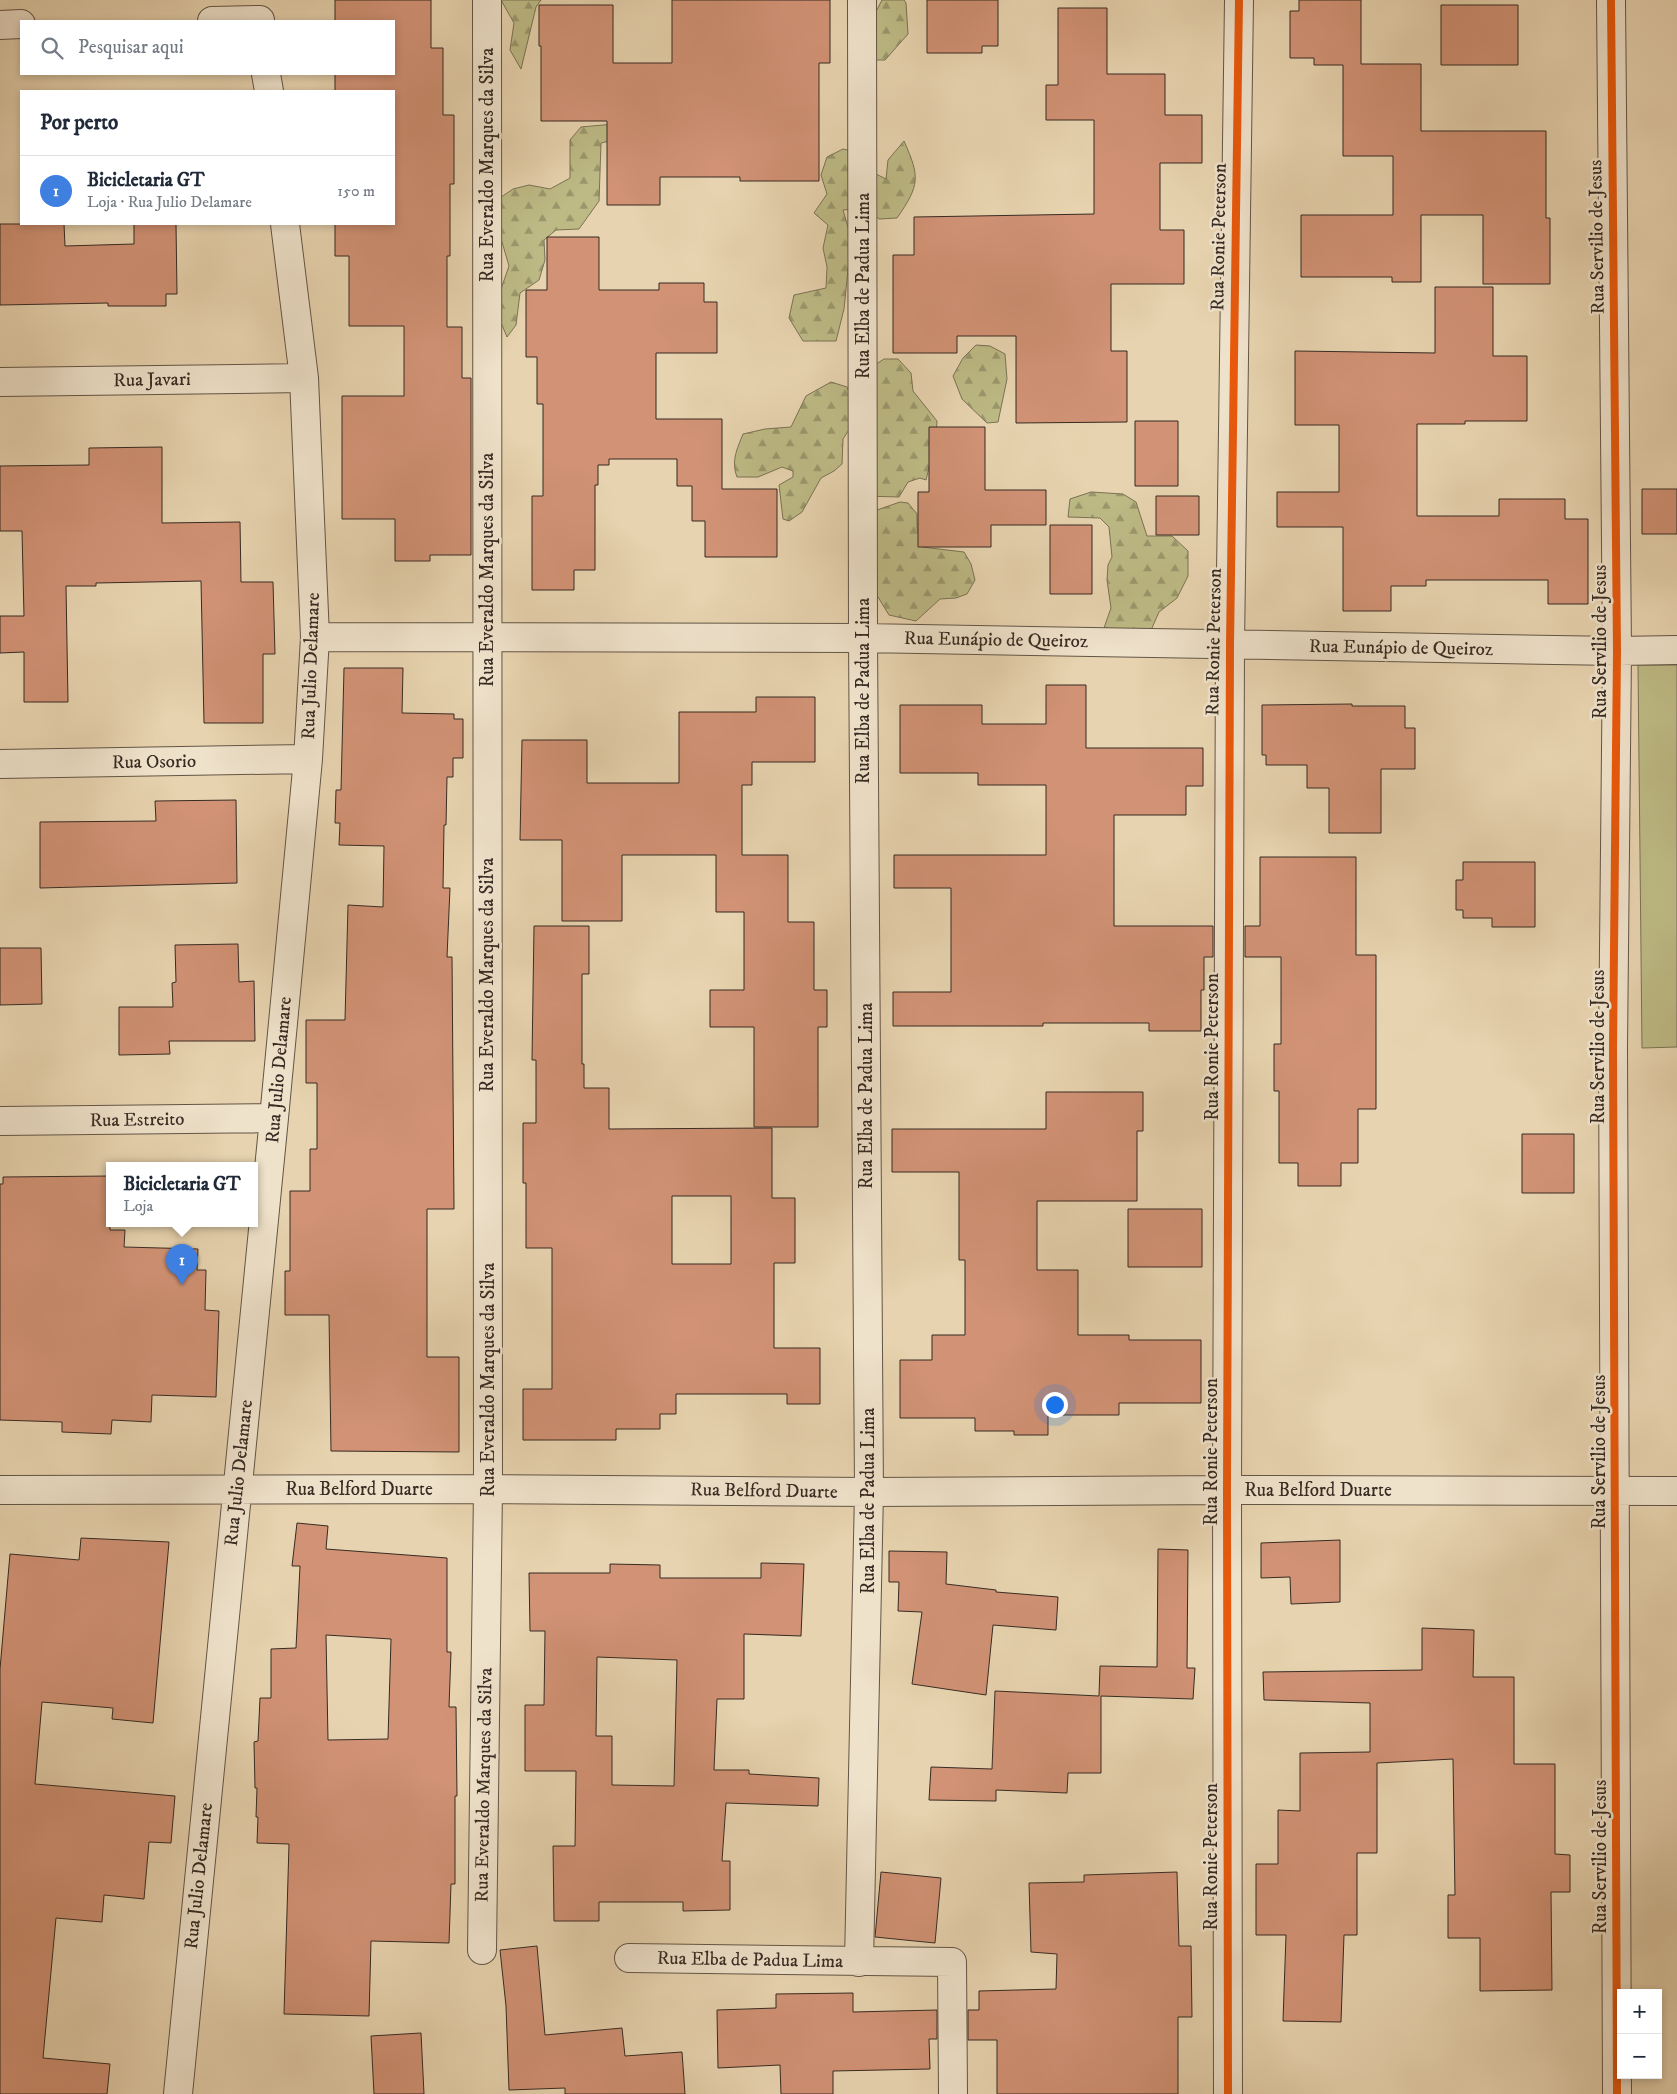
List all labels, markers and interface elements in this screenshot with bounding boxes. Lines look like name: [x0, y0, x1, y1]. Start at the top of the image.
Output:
search box: [20, 20, 395, 75]
icon: search: [38, 34, 66, 62]
text: Pesquisar aqui: [78, 36, 184, 59]
street label: Rua Everaldo Marques da Silva: [476, 48, 500, 282]
text: Por perto: [40, 110, 118, 136]
street label: Rua Servilio de Jesus: [1584, 159, 1610, 315]
street label: Rua Ronie Peterson: [1206, 163, 1232, 311]
text: Bicicletaria GT: [87, 169, 205, 192]
text: 1: [53, 181, 59, 201]
text: 150 m: [337, 181, 375, 201]
text: Loja · Rua Julio Delamare: [87, 192, 252, 212]
street label: Rua Elba de Padua Lima: [852, 193, 875, 379]
street label: Rua Javari: [113, 368, 191, 392]
street label: Rua Everaldo Marques da Silva: [476, 453, 500, 687]
street label: Rua Servilio de Jesus: [1589, 565, 1612, 719]
street label: Rua Ronie Peterson: [1201, 568, 1227, 716]
street label: Rua Julio Delamare: [297, 592, 325, 740]
street label: Rua Elba de Padua Lima: [852, 598, 875, 784]
street label: Rua Eunápio de Queiroz: [904, 627, 1088, 653]
street label: Rua Eunápio de Queiroz: [1309, 635, 1493, 661]
street label: Rua Osorio: [112, 750, 196, 774]
street label: Rua Everaldo Marques da Silva: [476, 858, 500, 1092]
street label: Rua Servilio de Jesus: [1587, 970, 1610, 1124]
street label: Rua Ronie Peterson: [1201, 973, 1224, 1121]
street label: Rua Julio Delamare: [261, 995, 297, 1144]
street label: Rua Elba de Padua Lima: [855, 1003, 878, 1189]
street label: Rua Estreito: [89, 1108, 185, 1132]
popup: [106, 1162, 258, 1227]
text: Bicicletaria GT: [123, 1173, 241, 1196]
text: Loja: [123, 1196, 153, 1216]
pin: 1: [166, 1244, 198, 1285]
street label: Rua Everaldo Marques da Silva: [477, 1263, 501, 1497]
street label: Rua Servilio de Jesus: [1588, 1375, 1611, 1529]
street label: Rua Ronie Peterson: [1200, 1378, 1223, 1526]
your location: [1042, 1392, 1068, 1418]
street label: Rua Julio Delamare: [220, 1398, 258, 1547]
street label: Rua Elba de Padua Lima: [857, 1408, 880, 1594]
street label: Rua Belford Duarte: [285, 1478, 433, 1501]
street label: Rua Belford Duarte: [690, 1478, 838, 1504]
street label: Rua Belford Duarte: [1244, 1479, 1392, 1502]
street label: Rua Everaldo Marques da Silva: [470, 1667, 499, 1903]
street label: Rua Servilio de Jesus: [1589, 1780, 1612, 1934]
street label: Rua Ronie Peterson: [1200, 1783, 1223, 1931]
street label: Rua Julio Delamare: [180, 1801, 218, 1950]
street label: Rua Elba de Padua Lima: [657, 1947, 843, 1973]
map controls: [1617, 1989, 1662, 2079]
button: +: [1617, 1989, 1662, 2034]
button: −: [1617, 2034, 1662, 2079]

